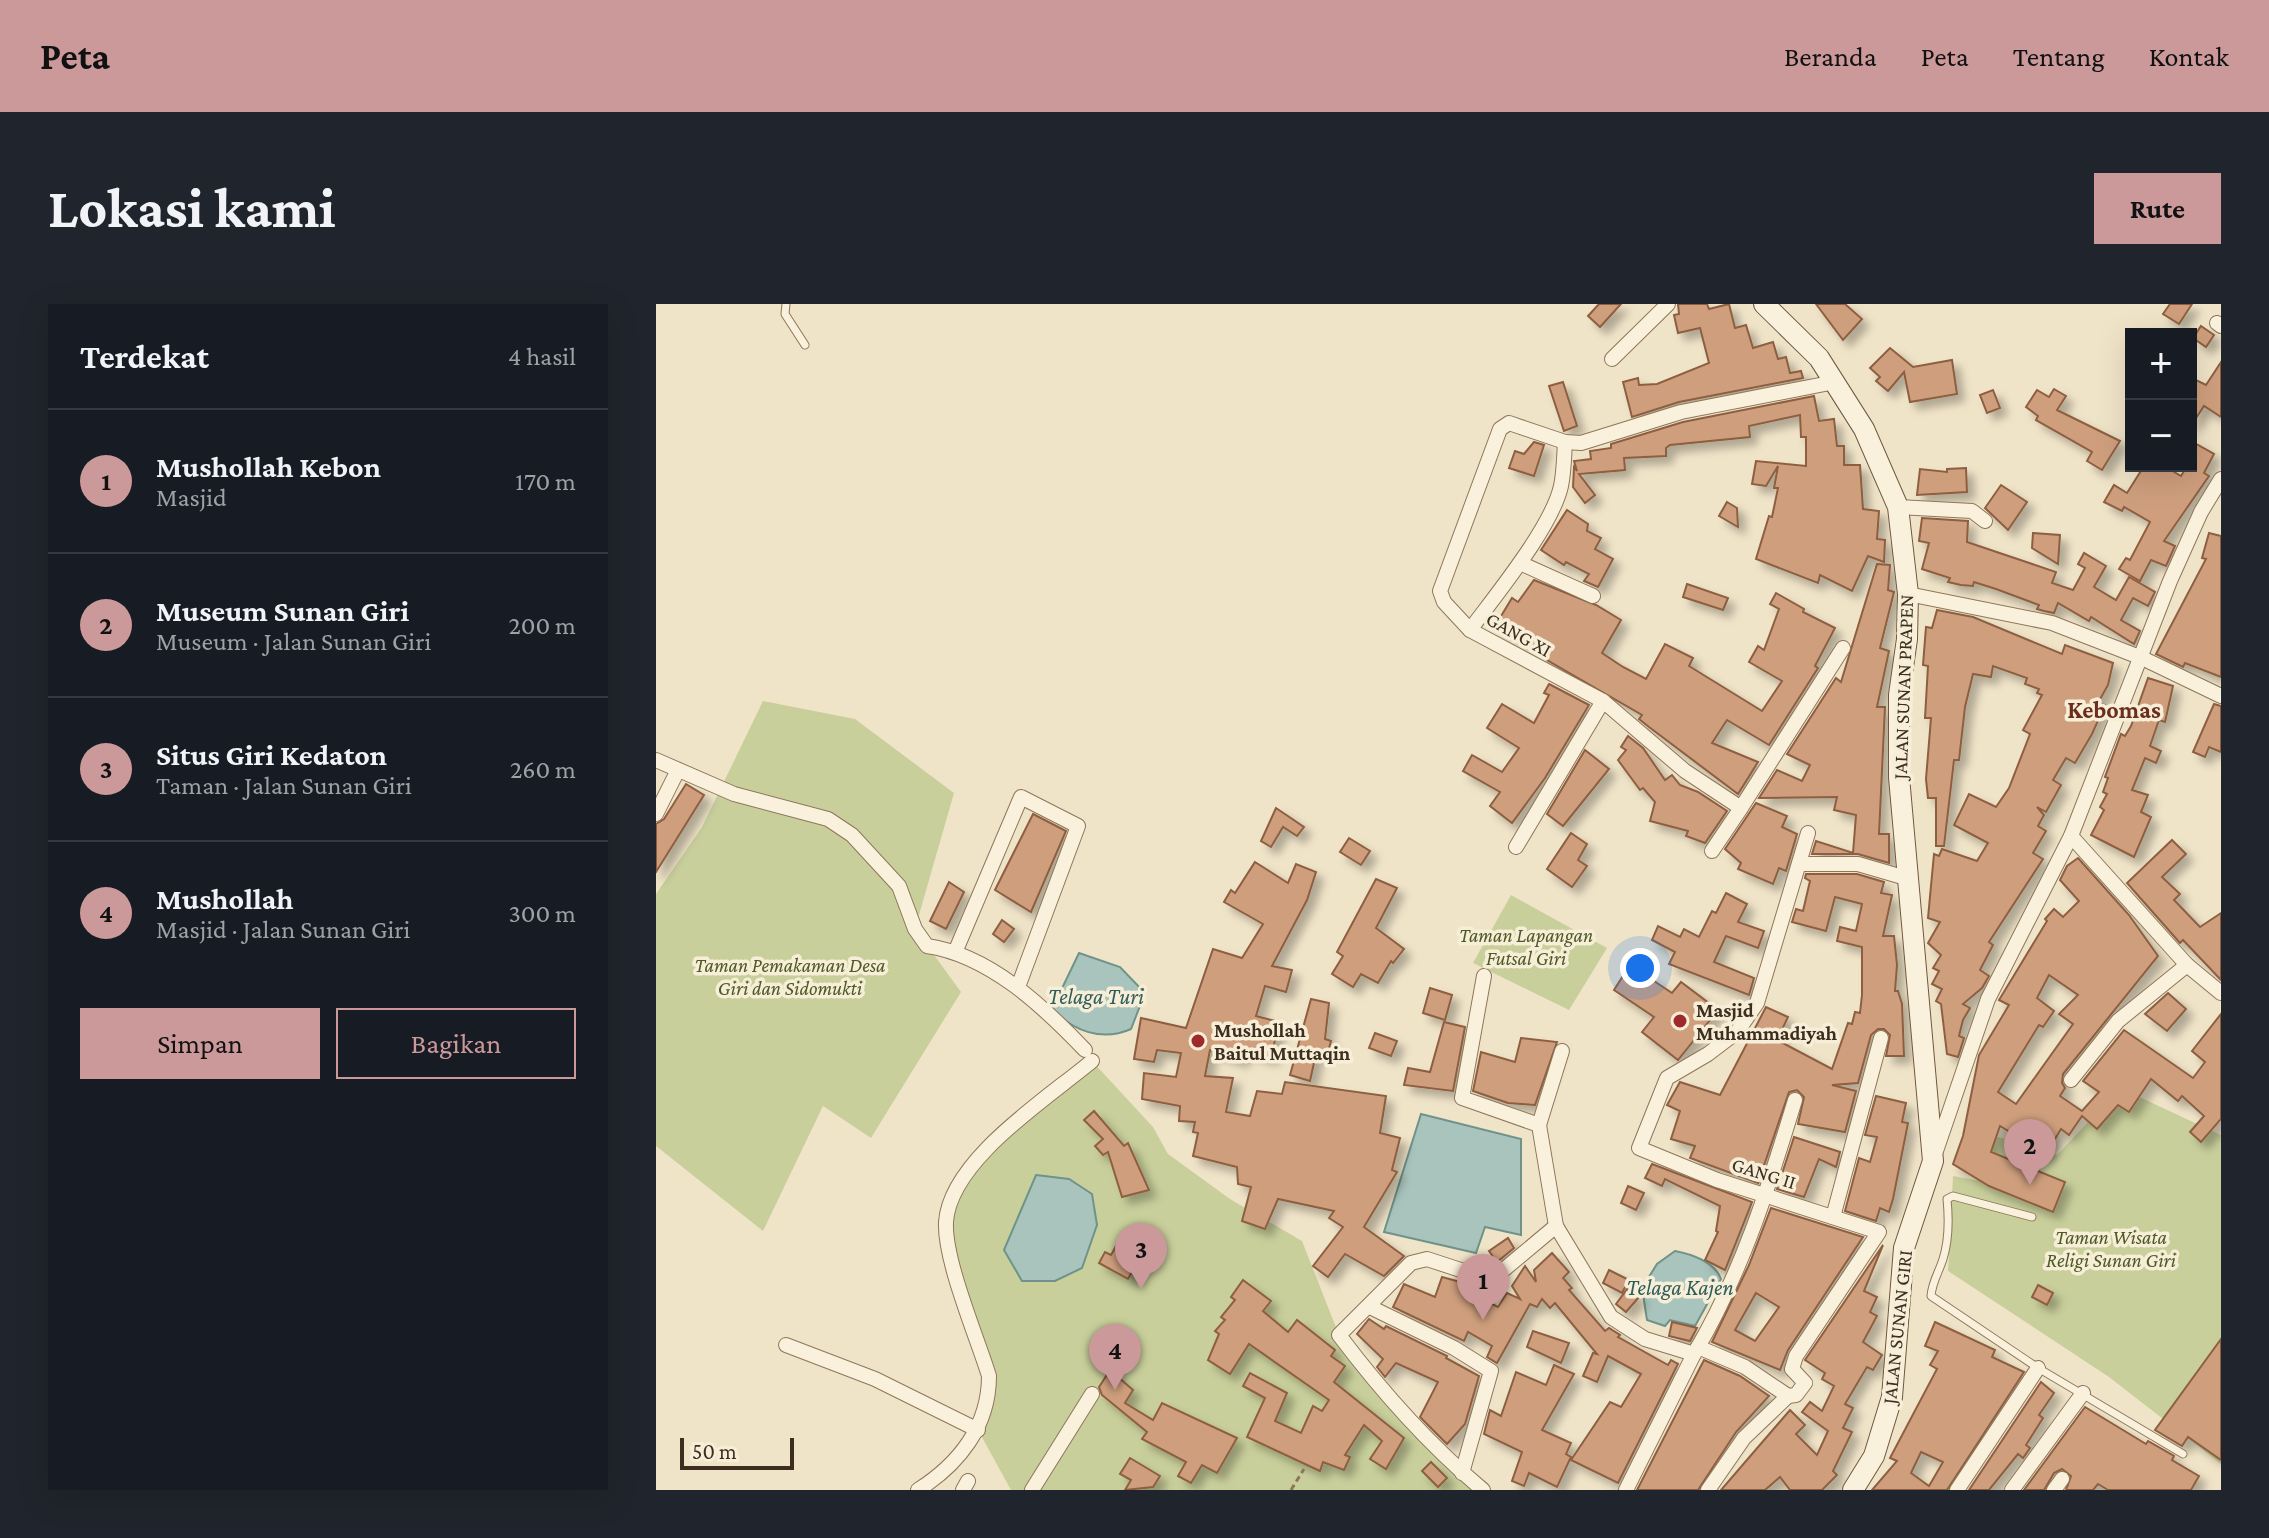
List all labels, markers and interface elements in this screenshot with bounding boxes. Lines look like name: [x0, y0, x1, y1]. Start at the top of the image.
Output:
text: Peta: [40, 35, 110, 77]
text: Beranda: [1784, 41, 1877, 72]
text: Peta: [1921, 41, 1969, 72]
text: Tentang: [2013, 41, 2105, 72]
text: Kontak: [2149, 41, 2229, 72]
button: Rute: [2094, 173, 2221, 244]
text: Lokasi kami: [48, 177, 336, 239]
map controls: [2125, 328, 2197, 472]
button: +: [2125, 328, 2197, 400]
text: Terdekat: [80, 338, 209, 375]
text: 4 hasil: [508, 342, 576, 371]
button: −: [2125, 400, 2197, 472]
text: Mushollah Kebon: [156, 450, 381, 483]
text: 1: [101, 467, 111, 496]
text: 170 m: [515, 467, 576, 496]
text: Masjid: [156, 483, 227, 512]
text: Museum Sunan Giri: [156, 594, 409, 627]
street label: JALAN SUNAN PRAPEN: [1889, 594, 1918, 782]
street label: GANG XI: [1483, 607, 1555, 661]
text: 2: [99, 611, 113, 640]
text: 200 m: [508, 611, 576, 640]
text: Museum · Jalan Sunan Giri: [156, 627, 431, 656]
district label: Kebomas: [2067, 696, 2161, 723]
text: Situs Giri Kedaton: [156, 738, 387, 771]
text: 3: [100, 755, 112, 784]
text: 260 m: [510, 755, 576, 784]
text: Taman · Jalan Sunan Giri: [156, 771, 412, 800]
text: Mushollah: [156, 882, 294, 915]
text: 4: [99, 899, 113, 928]
text: 300 m: [508, 899, 576, 928]
text: Masjid · Jalan Sunan Giri: [156, 915, 410, 944]
park label: Taman Lapangan Futsal Giri: [1459, 924, 1593, 969]
your location: [1620, 948, 1660, 988]
park label: Taman Pemakaman Desa Giri dan Sidomukti: [694, 954, 886, 999]
water label: Telaga Turi: [1048, 984, 1144, 1009]
place label: Masjid Muhammadiyah: [1696, 999, 1838, 1044]
button: Simpan: [80, 1008, 320, 1079]
button: Bagikan: [336, 1008, 576, 1079]
marker: Masjid Muhammadiyah: [1671, 1012, 1689, 1030]
place label: Mushollah Baitul Muttaqin: [1214, 1019, 1351, 1064]
marker: Mushollah Baitul Muttaqin: [1189, 1032, 1207, 1050]
pin: 2: [2004, 1119, 2056, 1185]
street label: GANG II: [1729, 1153, 1799, 1193]
pin: 3: [1115, 1223, 1167, 1289]
park label: Taman Wisata Religi Sunan Giri: [2046, 1226, 2177, 1272]
street label: JALAN SUNAN GIRI: [1878, 1249, 1917, 1407]
pin: 1: [1457, 1254, 1509, 1320]
water label: Telaga Kajen: [1626, 1275, 1734, 1301]
pin: 4: [1089, 1324, 1141, 1390]
scale bar: [680, 1434, 794, 1470]
text: 50 m: [692, 1439, 737, 1464]

